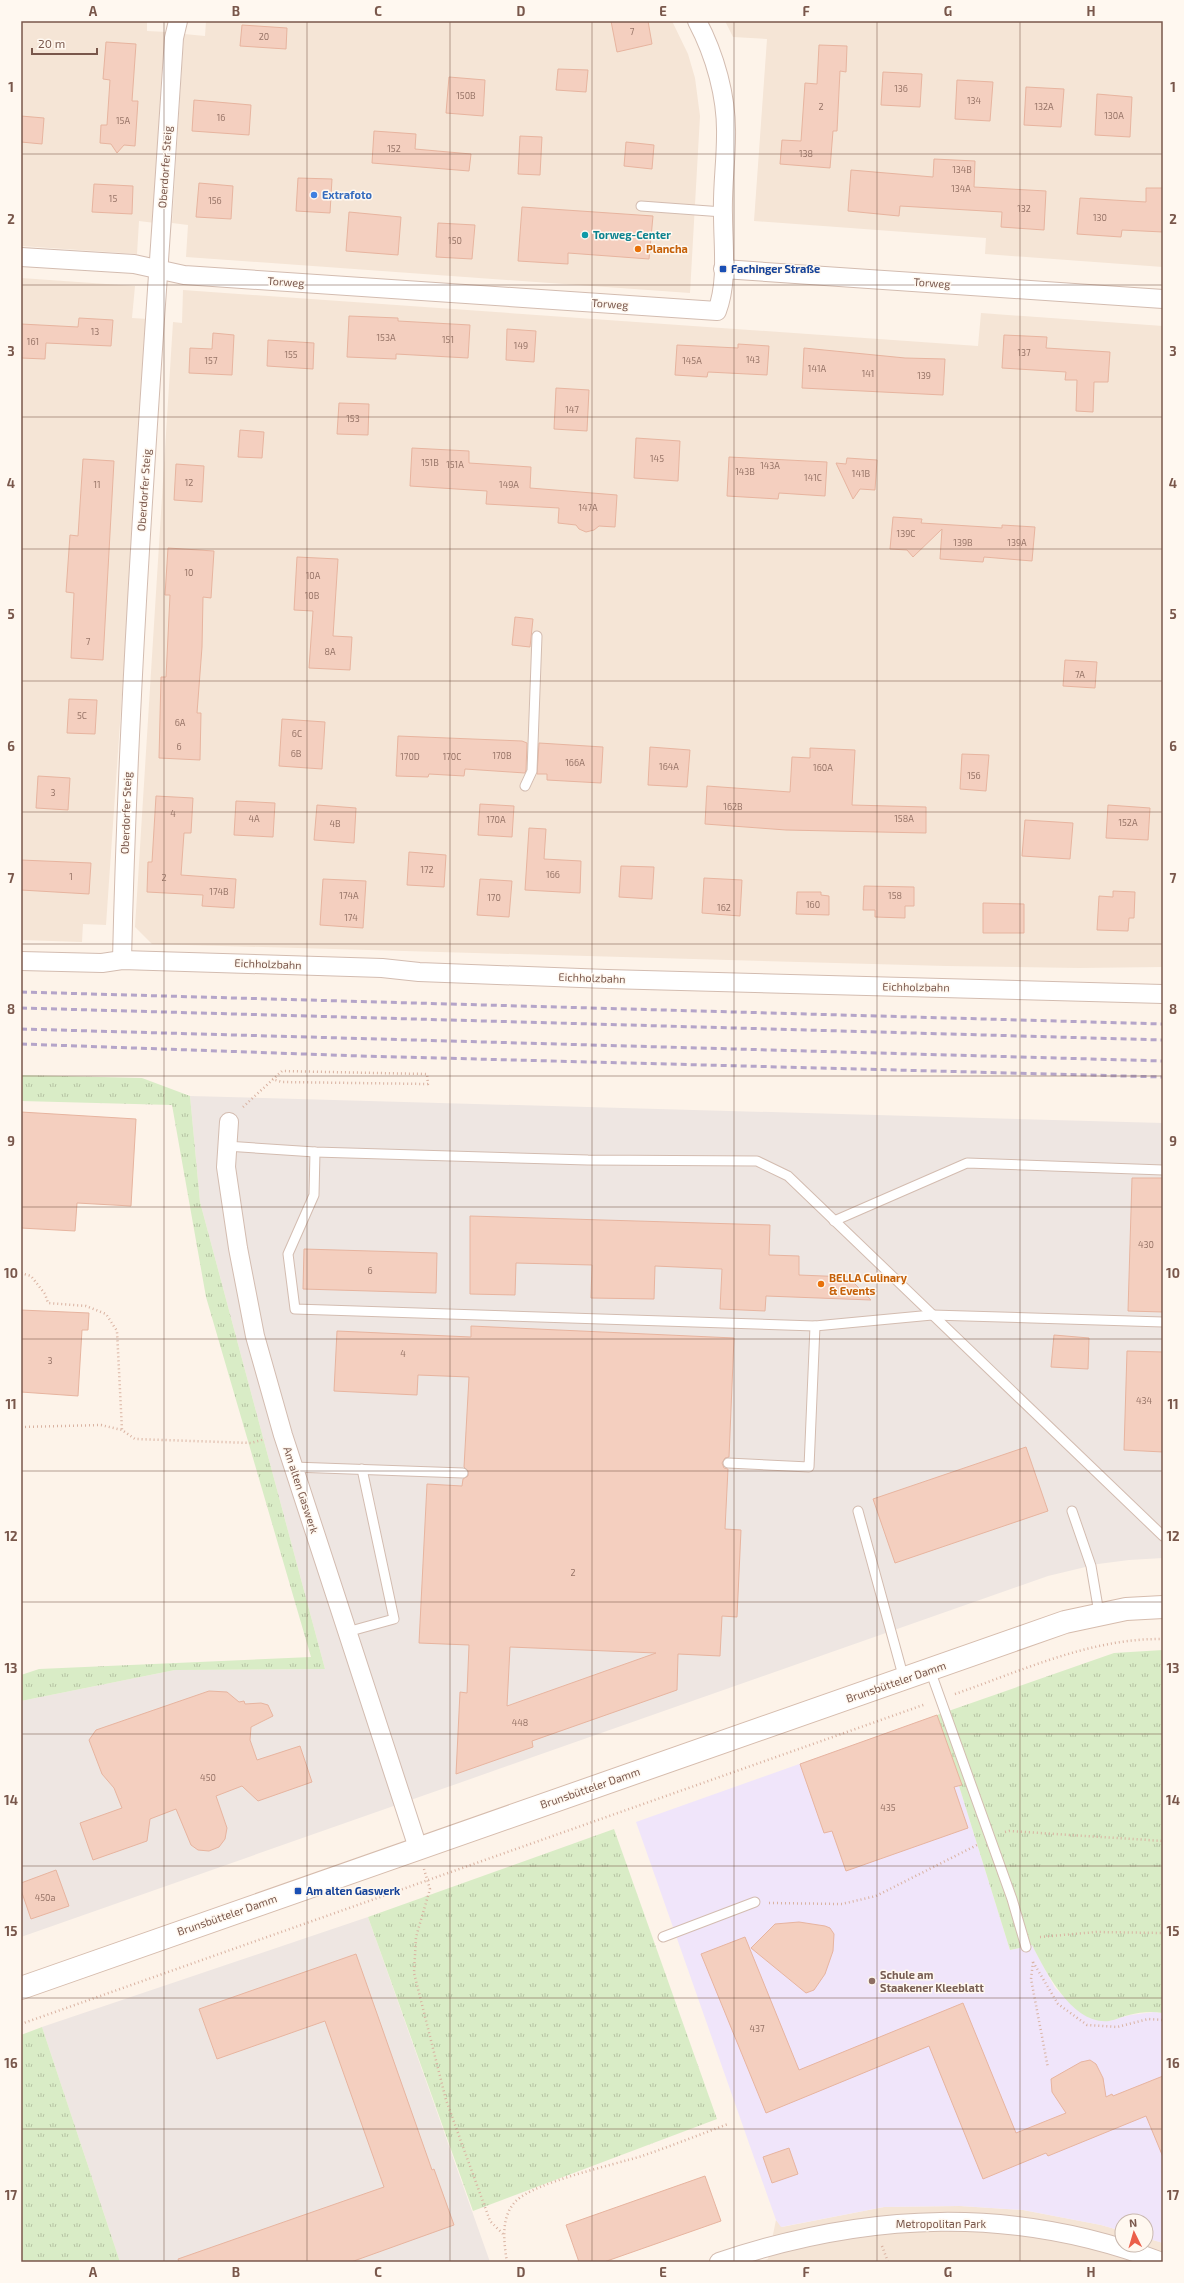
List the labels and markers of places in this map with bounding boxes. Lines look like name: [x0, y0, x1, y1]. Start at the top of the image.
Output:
place label: Extrafoto: [322, 188, 372, 201]
marker: Extrafoto: [309, 190, 319, 200]
place label: Torweg-Center: [593, 228, 671, 241]
marker: Torweg-Center: [580, 230, 590, 240]
place label: Plancha: [646, 242, 688, 255]
marker: Plancha: [633, 244, 643, 254]
place label: Fachinger Straße: [731, 262, 820, 275]
marker: Fachinger Straße: [718, 264, 728, 274]
place label: BELLA Culinary & Events: [829, 1271, 908, 1297]
marker: BELLA Culinary & Events: [816, 1279, 826, 1289]
place label: Am alten Gaswerk: [306, 1884, 401, 1897]
marker: Am alten Gaswerk: [293, 1886, 303, 1896]
place label: Schule am Staakener Kleeblatt: [880, 1968, 984, 1994]
marker: Schule am Staakener Kleeblatt: [867, 1976, 877, 1986]

